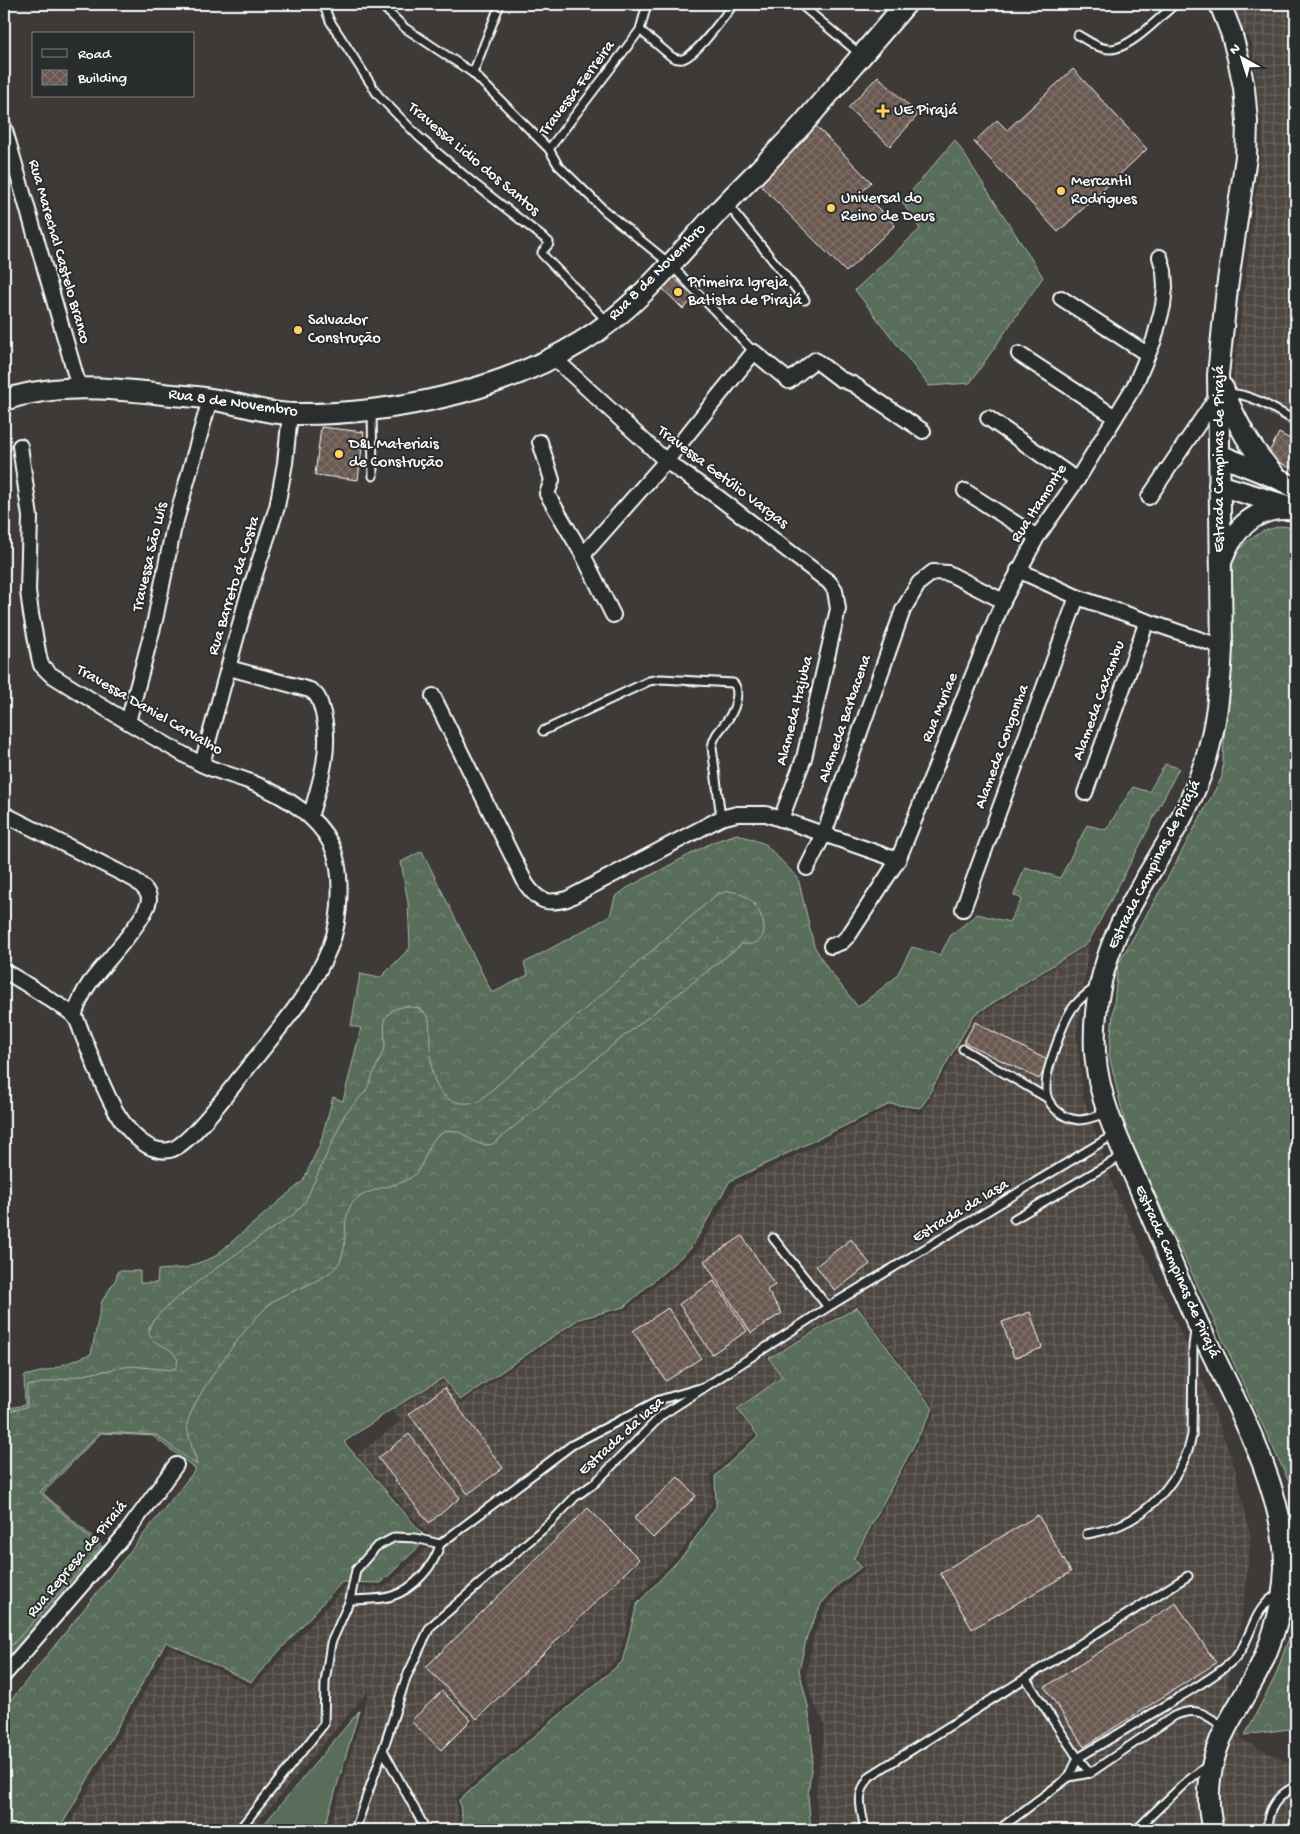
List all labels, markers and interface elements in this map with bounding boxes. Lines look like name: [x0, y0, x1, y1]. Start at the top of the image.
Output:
legend: [32, 32, 195, 98]
north arrow: [1218, 32, 1268, 82]
street label: Travessa Ferreira: [535, 37, 621, 141]
text: N: [1226, 40, 1244, 59]
text: Road: [78, 46, 112, 64]
text: Building: [77, 70, 127, 88]
street label: Travessa Lidio dos Santos: [402, 98, 544, 222]
place label: UE Pirajá: [894, 102, 958, 121]
marker: UE Pirajá: [876, 104, 890, 118]
street label: Rua Marechal Castelo Branco: [23, 158, 93, 346]
place label: Mercantil Rodrigues: [1071, 173, 1138, 210]
marker: Mercantil Rodrigues: [1055, 185, 1067, 197]
place label: Universal do Reino de Deus: [841, 190, 935, 227]
marker: Universal do Reino de Deus: [825, 202, 837, 214]
street label: Rua 8 de Novembro: [605, 220, 711, 326]
place label: Primeira Igreja Batista de Pirajá: [687, 274, 803, 311]
marker: Primeira Igreja Batista de Pirajá: [672, 286, 684, 298]
place label: Salvador Construção: [308, 312, 381, 349]
marker: Salvador Construção: [292, 324, 304, 336]
street label: Estrada Campinas de Pirajá: [1211, 364, 1230, 553]
street label: Rua 8 de Novembro: [167, 386, 299, 422]
street label: Travessa Getúlio Vargas: [652, 422, 792, 534]
place label: D&L Materiais de Construção: [348, 436, 443, 473]
marker: D&L Materiais de Construção: [333, 448, 345, 460]
street label: Rua Itamonte: [1008, 461, 1073, 547]
street label: Travessa São Luís: [129, 499, 173, 614]
street label: Rua Barreto da Costa: [205, 513, 265, 658]
street label: Alameda Caxambu: [1070, 638, 1131, 763]
street label: Alameda Barbacena: [815, 652, 877, 785]
street label: Alameda Itajuba: [773, 653, 819, 768]
street label: Travessa Daniel Carvalho: [72, 661, 226, 761]
street label: Rua Muriae: [918, 670, 964, 746]
street label: Alameda Congonha: [972, 681, 1035, 812]
street label: Estrada Campinas de Pirajá: [1104, 776, 1206, 953]
street label: Estrada da Iasa: [910, 1175, 1013, 1248]
street label: Estrada Campinas de Pirajá: [1129, 1183, 1223, 1362]
street label: Estrada da Iasa: [575, 1393, 670, 1480]
street label: Rua Represa de Piraiá: [24, 1497, 133, 1622]

